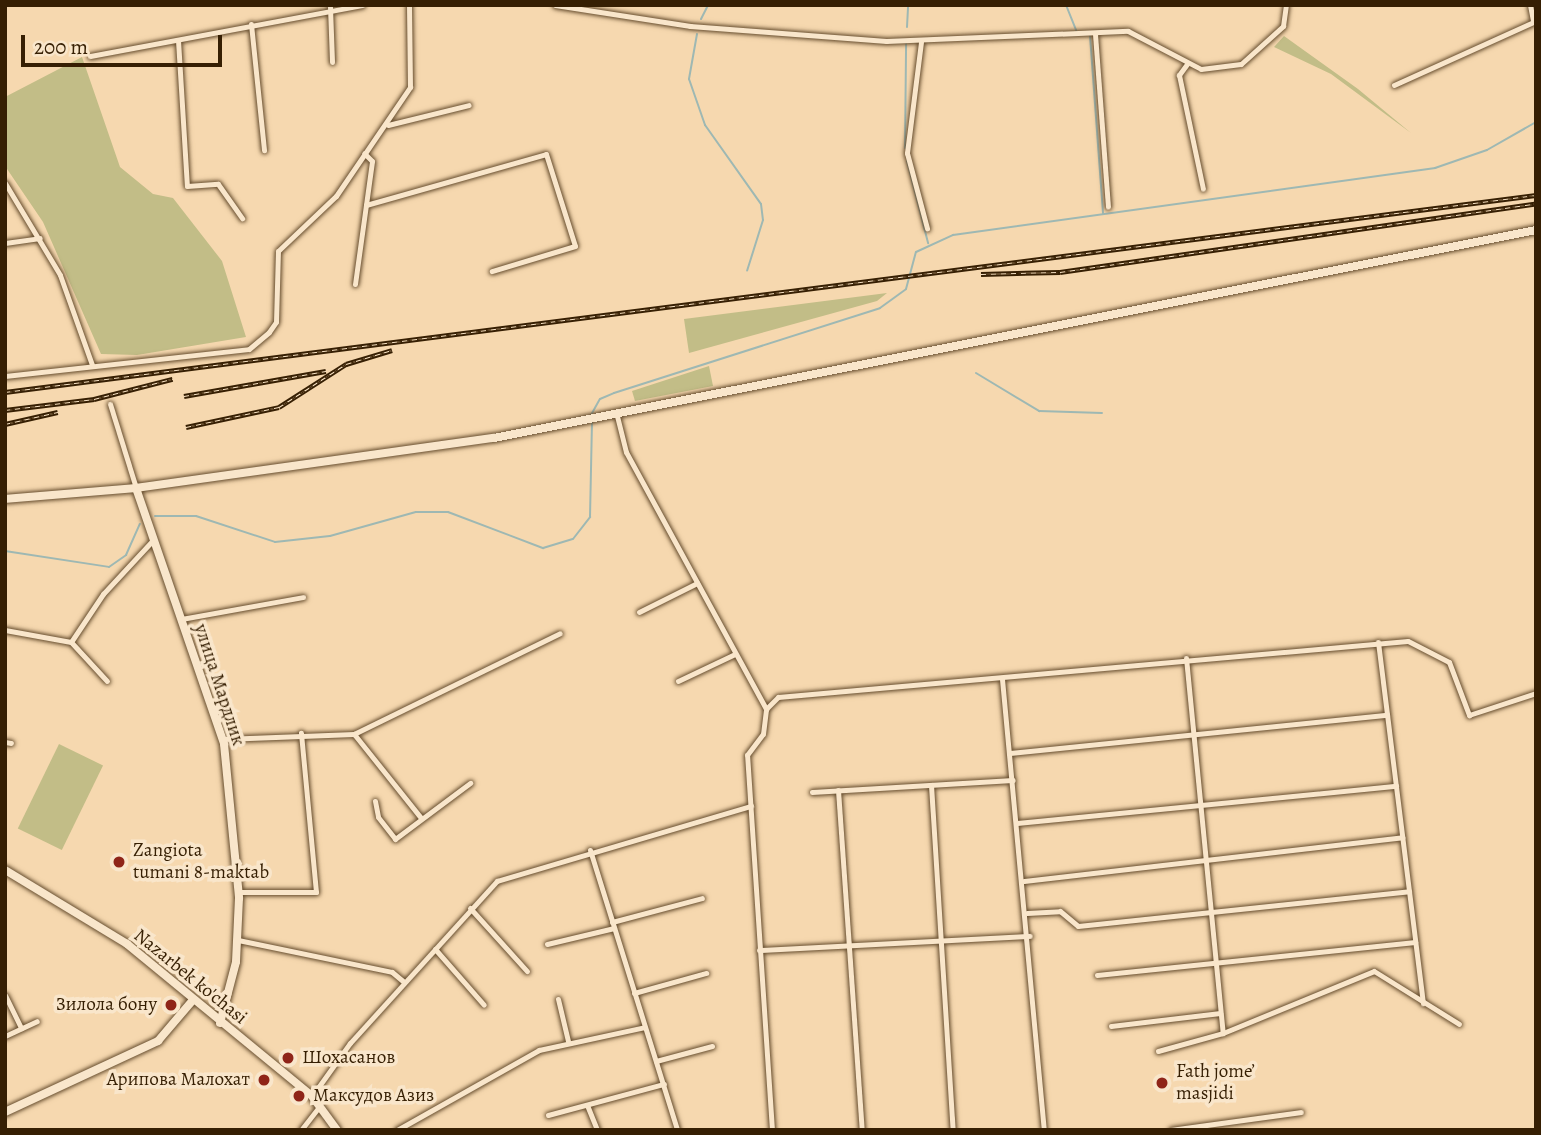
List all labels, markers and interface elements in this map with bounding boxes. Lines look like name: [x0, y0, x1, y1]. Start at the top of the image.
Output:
scale bar: [24, 21, 226, 65]
text: 200 m: [34, 33, 88, 61]
street label: улица Мардлик: [189, 621, 249, 749]
place label: Zangiota tumani 8-maktab: [133, 840, 269, 884]
marker: Zangiota tumani 8-maktab: [111, 854, 127, 870]
street label: Nazarbek ko'chasi: [129, 924, 251, 1030]
place label: Зилола бону: [56, 994, 157, 1016]
marker: Зилола бону: [163, 997, 179, 1013]
place label: Шохасанов: [302, 1047, 395, 1069]
marker: Шохасанов: [280, 1050, 296, 1066]
place label: Fath jome’ masjidi: [1176, 1061, 1255, 1105]
place label: Арипова Малохат: [107, 1069, 250, 1091]
marker: Арипова Малохат: [256, 1072, 272, 1088]
marker: Fath jome’ masjidi: [1154, 1075, 1170, 1091]
place label: Максудов Азиз: [313, 1085, 434, 1107]
marker: Максудов Азиз: [291, 1088, 307, 1104]

